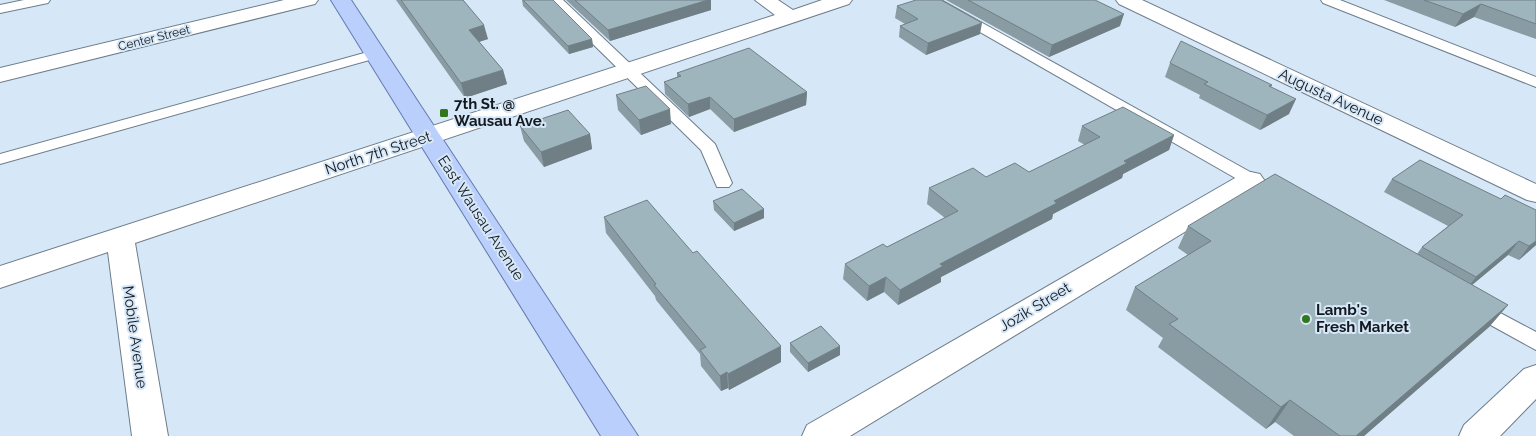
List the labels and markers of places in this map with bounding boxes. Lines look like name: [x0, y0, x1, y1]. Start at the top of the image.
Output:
place label: 7th St. @ Wausau Ave.: [454, 95, 545, 130]
marker: 7th St. @ Wausau Ave.: [438, 107, 450, 119]
place label: Lamb's Fresh Market: [1316, 301, 1409, 336]
marker: Lamb's Fresh Market: [1300, 313, 1312, 325]

